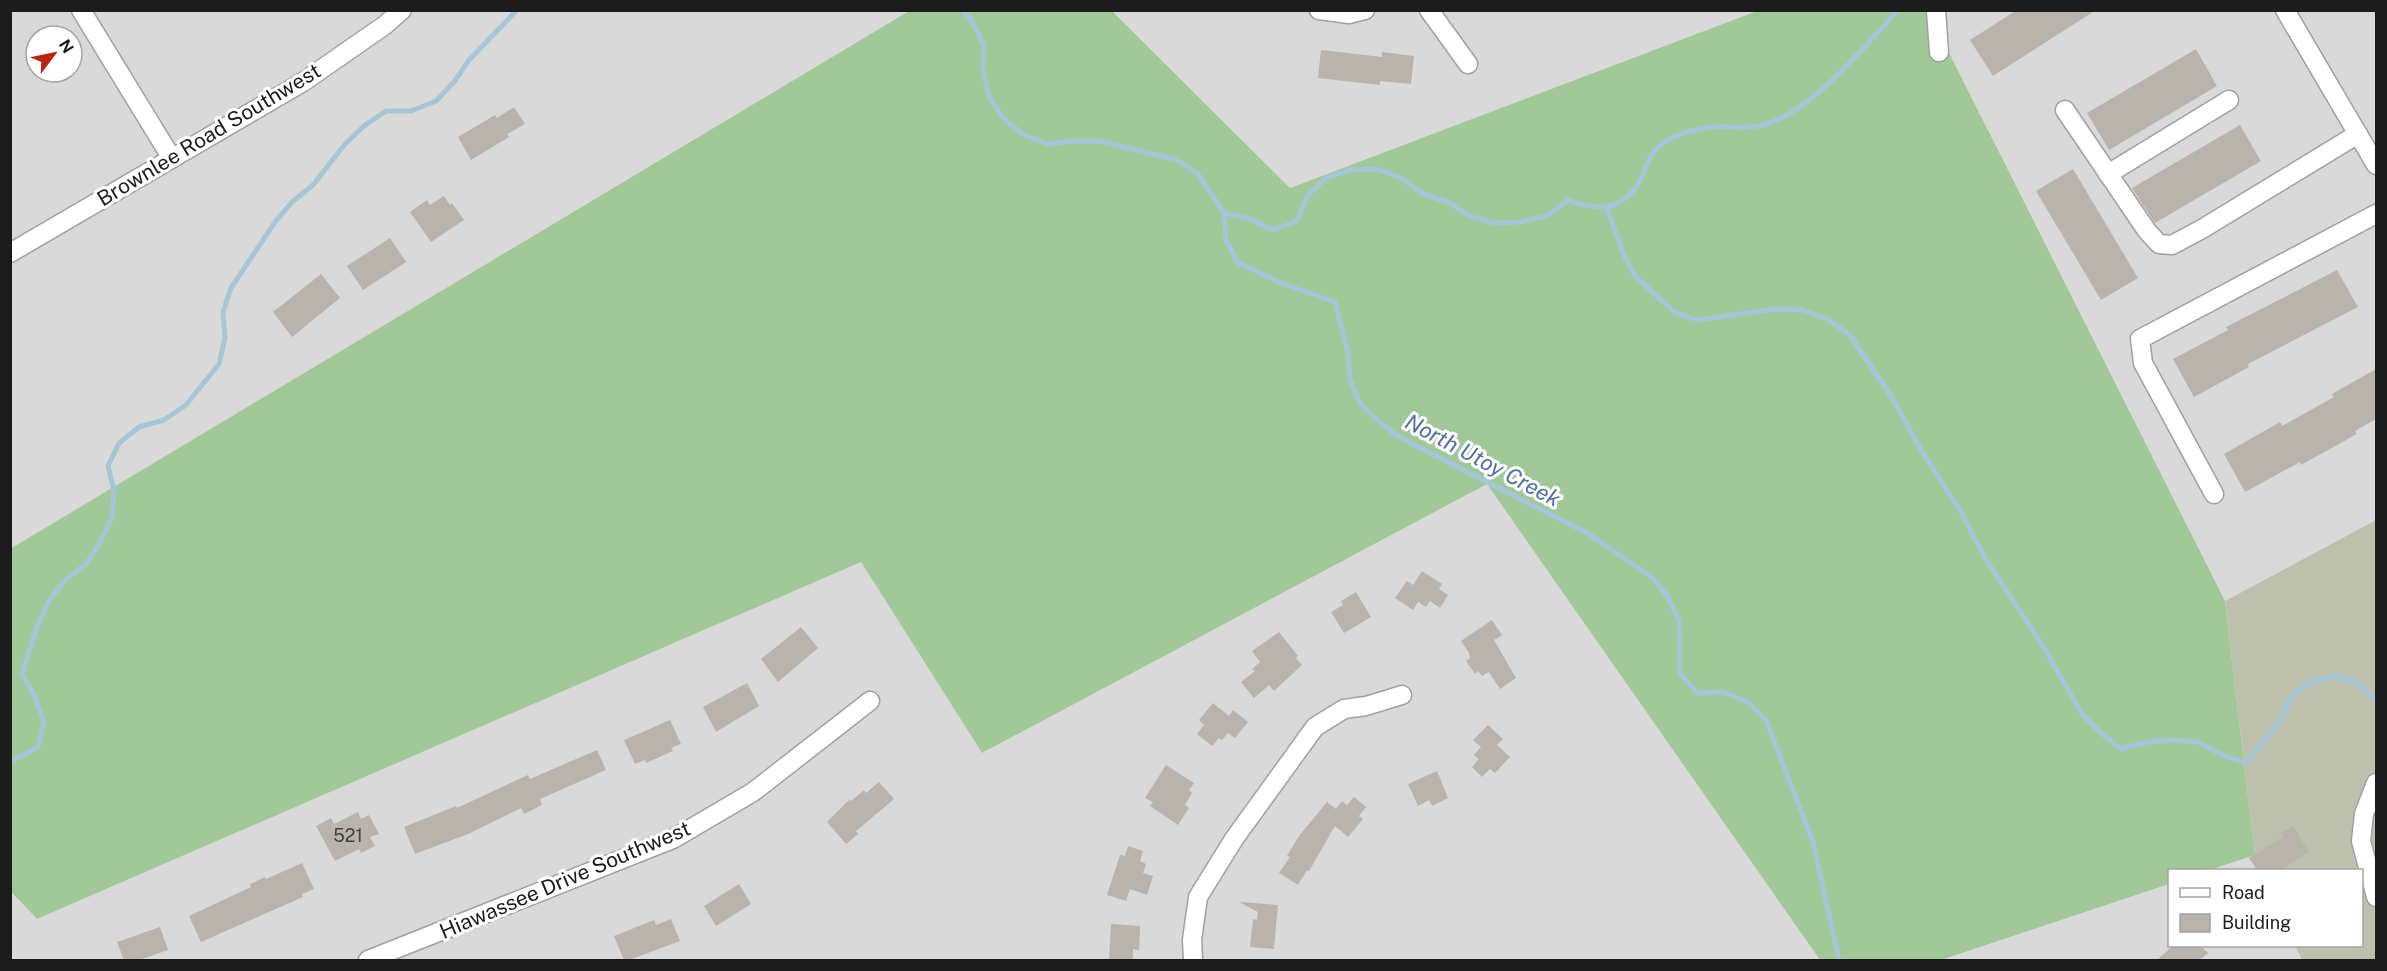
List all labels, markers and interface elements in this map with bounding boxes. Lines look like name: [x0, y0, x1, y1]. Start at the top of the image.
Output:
north arrow: [24, 24, 84, 84]
text: N: [55, 36, 78, 57]
street label: Brownlee Road Southwest: [92, 58, 325, 211]
water label: North Utoy Creek: [1401, 408, 1565, 512]
street label: Hiawassee Drive Southwest: [436, 815, 694, 944]
house number: 521: [333, 825, 363, 846]
legend: [2168, 869, 2363, 947]
text: Road: [2222, 882, 2265, 903]
text: Building: [2222, 912, 2291, 933]

